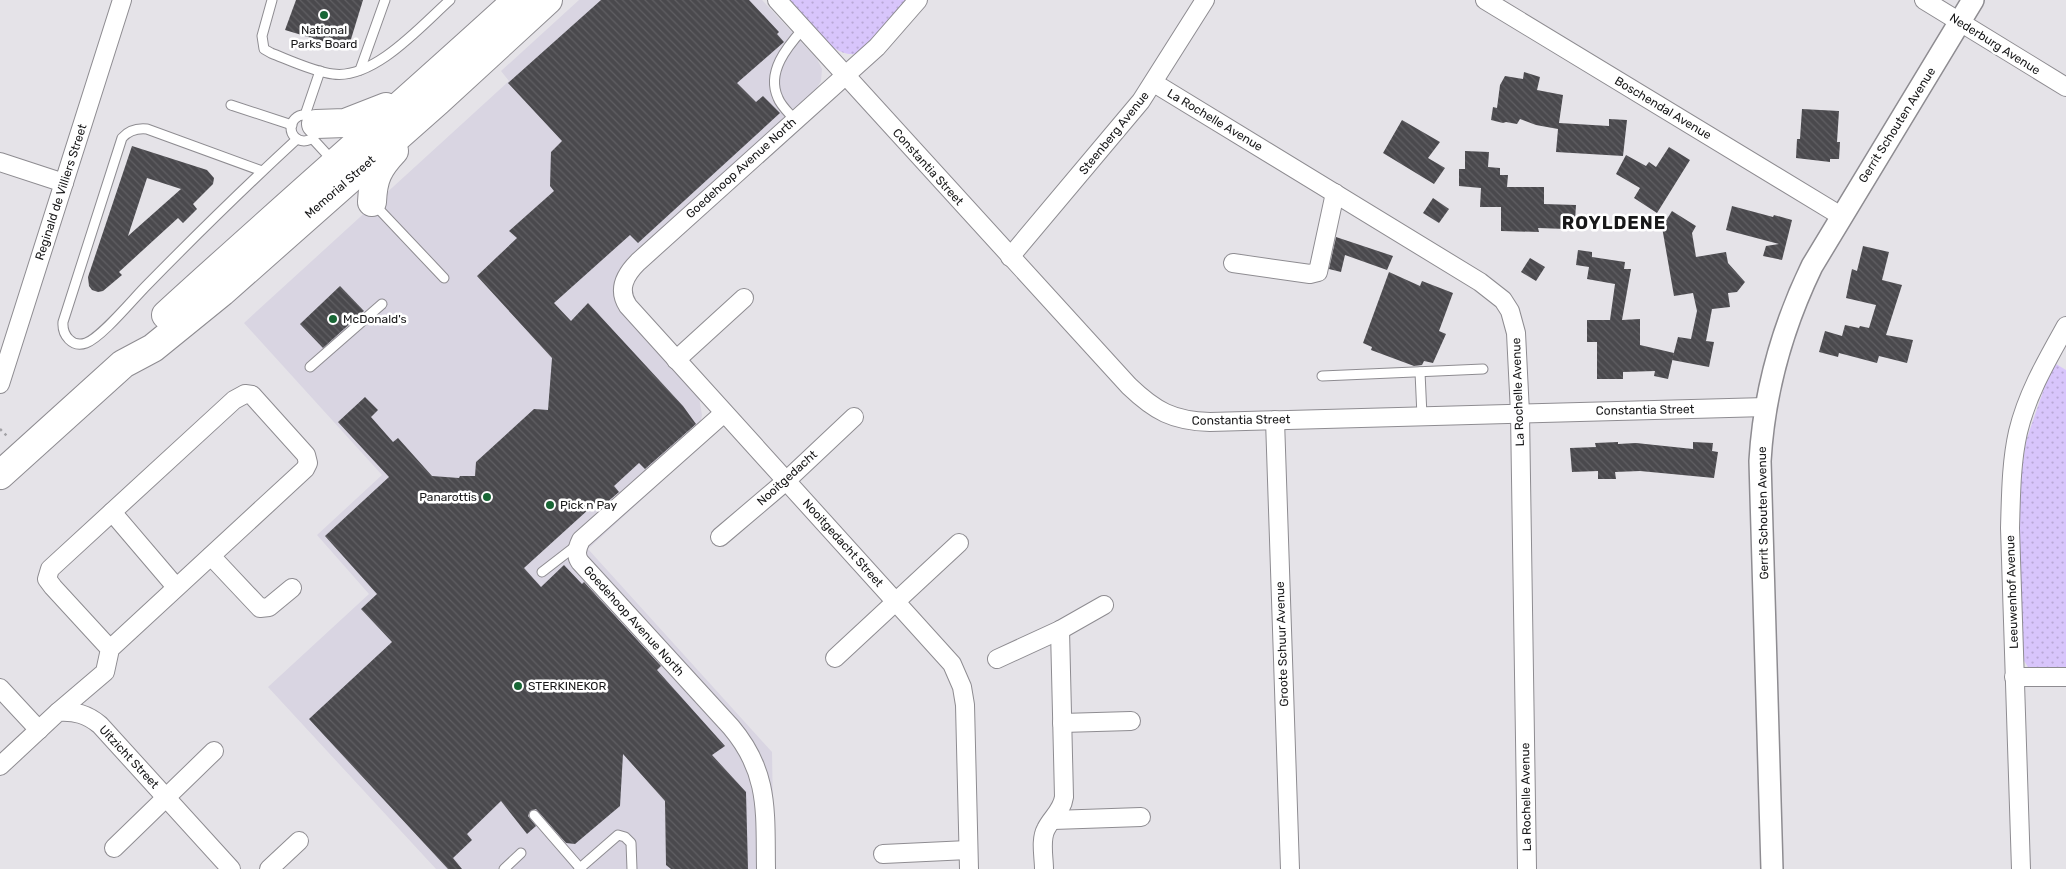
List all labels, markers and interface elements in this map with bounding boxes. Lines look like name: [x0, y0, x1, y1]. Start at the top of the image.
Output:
marker: National Parks Board: [318, 9, 330, 21]
street label: Nederburg Avenue: [1947, 10, 2043, 78]
place label: National Parks Board: [290, 23, 358, 51]
street label: Gerrit Schouten Avenue: [1856, 64, 1938, 185]
street label: Boschendal Avenue: [1612, 74, 1714, 143]
street label: La Rochelle Avenue: [1165, 86, 1265, 154]
street label: Steenberg Avenue: [1076, 88, 1152, 177]
street label: Goedehoop Avenue North: [683, 115, 799, 221]
street label: Reginald de Villiers Street: [32, 122, 90, 262]
street label: Constantia Street: [890, 126, 966, 209]
street label: Memorial Street: [302, 153, 378, 221]
district label: ROYLDENE: [1562, 212, 1666, 234]
place label: McDonald's: [343, 312, 407, 326]
marker: McDonald's: [327, 313, 339, 325]
street label: La Rochelle Avenue: [1509, 337, 1527, 447]
street label: Constantia Street: [1596, 402, 1695, 418]
street label: Constantia Street: [1192, 412, 1291, 428]
street label: Gerrit Schouten Avenue: [1755, 446, 1771, 580]
street label: Nooitgedacht: [754, 447, 820, 509]
place label: Panarottis: [419, 490, 477, 504]
marker: Panarottis: [481, 491, 493, 503]
street label: Nooitgedacht Street: [800, 496, 886, 590]
place label: Pick n Pay: [560, 498, 618, 512]
marker: Pick n Pay: [544, 499, 556, 511]
street label: Leeuwenhof Avenue: [2003, 535, 2021, 649]
street label: Goedehoop Avenue North: [581, 563, 687, 679]
street label: Groote Schuur Avenue: [1273, 581, 1291, 707]
place label: STERKINEKOR: [528, 679, 606, 693]
marker: STERKINEKOR: [512, 680, 524, 692]
street label: Uitzicht Street: [96, 723, 162, 792]
street label: La Rochelle Avenue: [1518, 742, 1534, 852]

